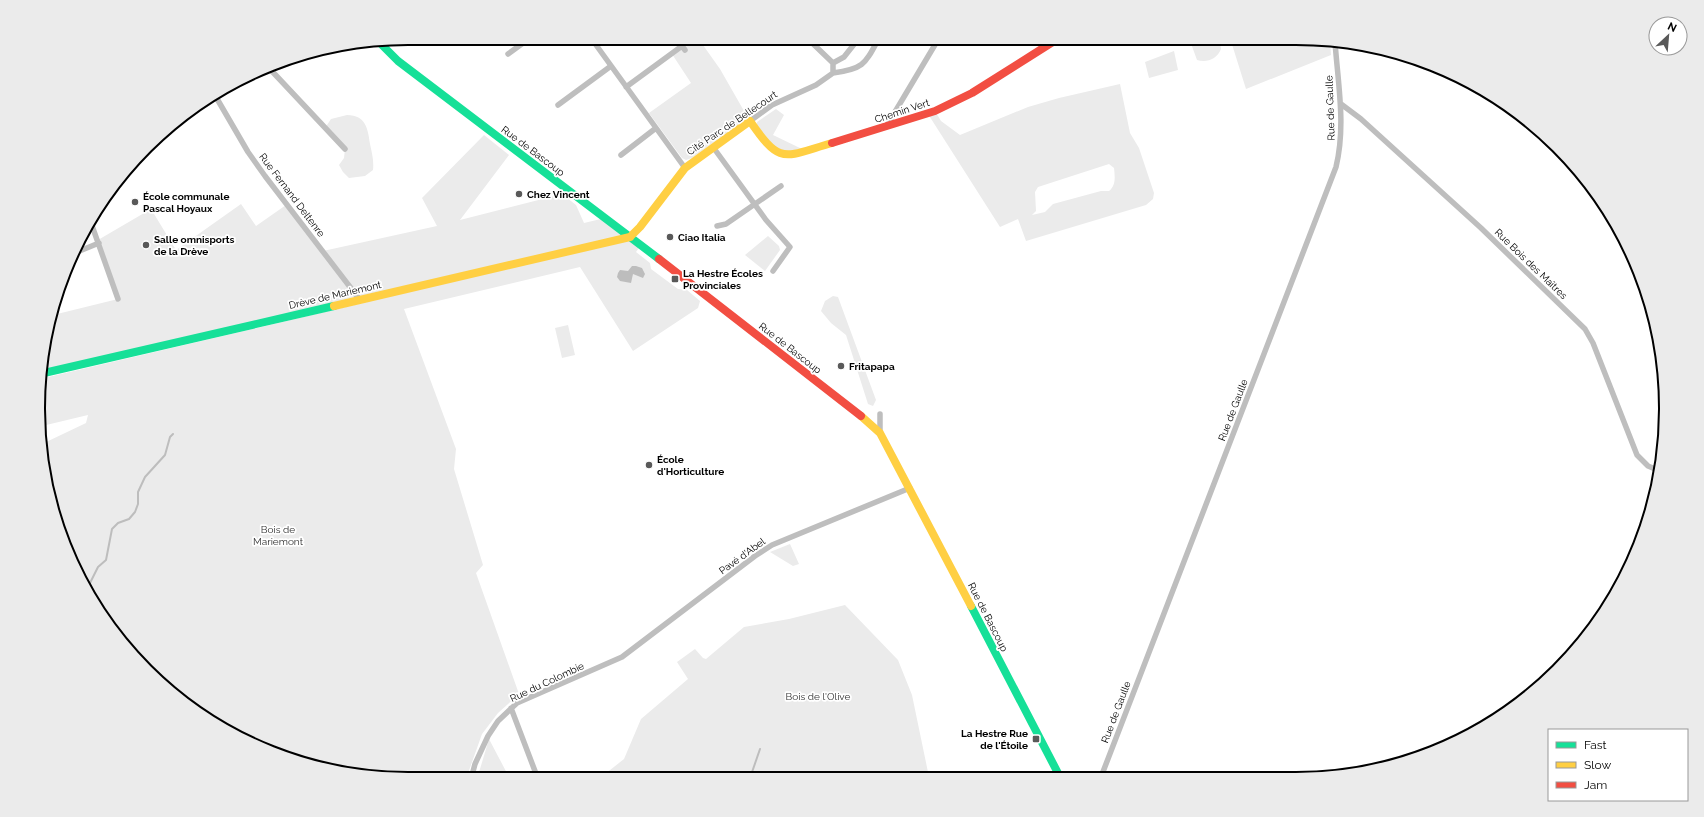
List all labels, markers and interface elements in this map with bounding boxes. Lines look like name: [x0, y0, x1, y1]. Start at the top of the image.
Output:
north arrow: [1648, 16, 1688, 56]
text: N: [1666, 20, 1679, 35]
street label: Rue de Gaulle: [1323, 75, 1337, 141]
street label: Cité Parc de Bellecourt: [685, 88, 780, 157]
street label: Chemin Vert: [873, 97, 931, 125]
street label: Rue de Bascoup: [499, 124, 567, 178]
street label: Rue Fernand Deltenre: [257, 151, 327, 239]
marker: Chez Vincent: [514, 189, 524, 199]
place label: Chez Vincent: [527, 189, 590, 200]
place label: École communale Pascal Hoyaux: [143, 191, 230, 214]
marker: École communale Pascal Hoyaux: [130, 197, 140, 207]
street label: Rue Bois des Maîtres: [1493, 227, 1570, 301]
marker: Ciao Italia: [665, 232, 675, 242]
place label: Ciao Italia: [678, 232, 726, 243]
place label: Salle omnisports de la Drève: [154, 234, 235, 257]
marker: Salle omnisports de la Drève: [141, 240, 151, 250]
place label: La Hestre Écoles Provinciales: [683, 268, 763, 291]
marker: La Hestre Écoles Provinciales: [670, 274, 680, 284]
street label: Drève de Mariemont: [288, 279, 383, 311]
street label: Rue de Bascoup: [757, 320, 823, 376]
marker: Fritapapa: [836, 361, 846, 371]
place label: Fritapapa: [849, 361, 895, 372]
street label: Rue de Gaulle: [1216, 377, 1250, 442]
place label: École d'Horticulture: [657, 454, 724, 477]
marker: École d'Horticulture: [644, 460, 654, 470]
park label: Bois de Mariemont: [253, 524, 304, 547]
street label: Pavé d'Abel: [717, 535, 767, 576]
street label: Rue de Bascoup: [966, 581, 1010, 653]
street label: Rue du Colombie: [508, 660, 586, 704]
street label: Rue de Gaulle: [1099, 679, 1133, 744]
park label: Bois de l'Olive: [786, 691, 851, 702]
place label: La Hestre Rue de l'Étoile: [961, 728, 1028, 751]
legend: [1548, 729, 1688, 801]
marker: La Hestre Rue de l'Étoile: [1031, 734, 1041, 744]
text: Fast: [1584, 738, 1607, 752]
text: Slow: [1584, 758, 1611, 772]
text: Jam: [1584, 778, 1607, 792]

